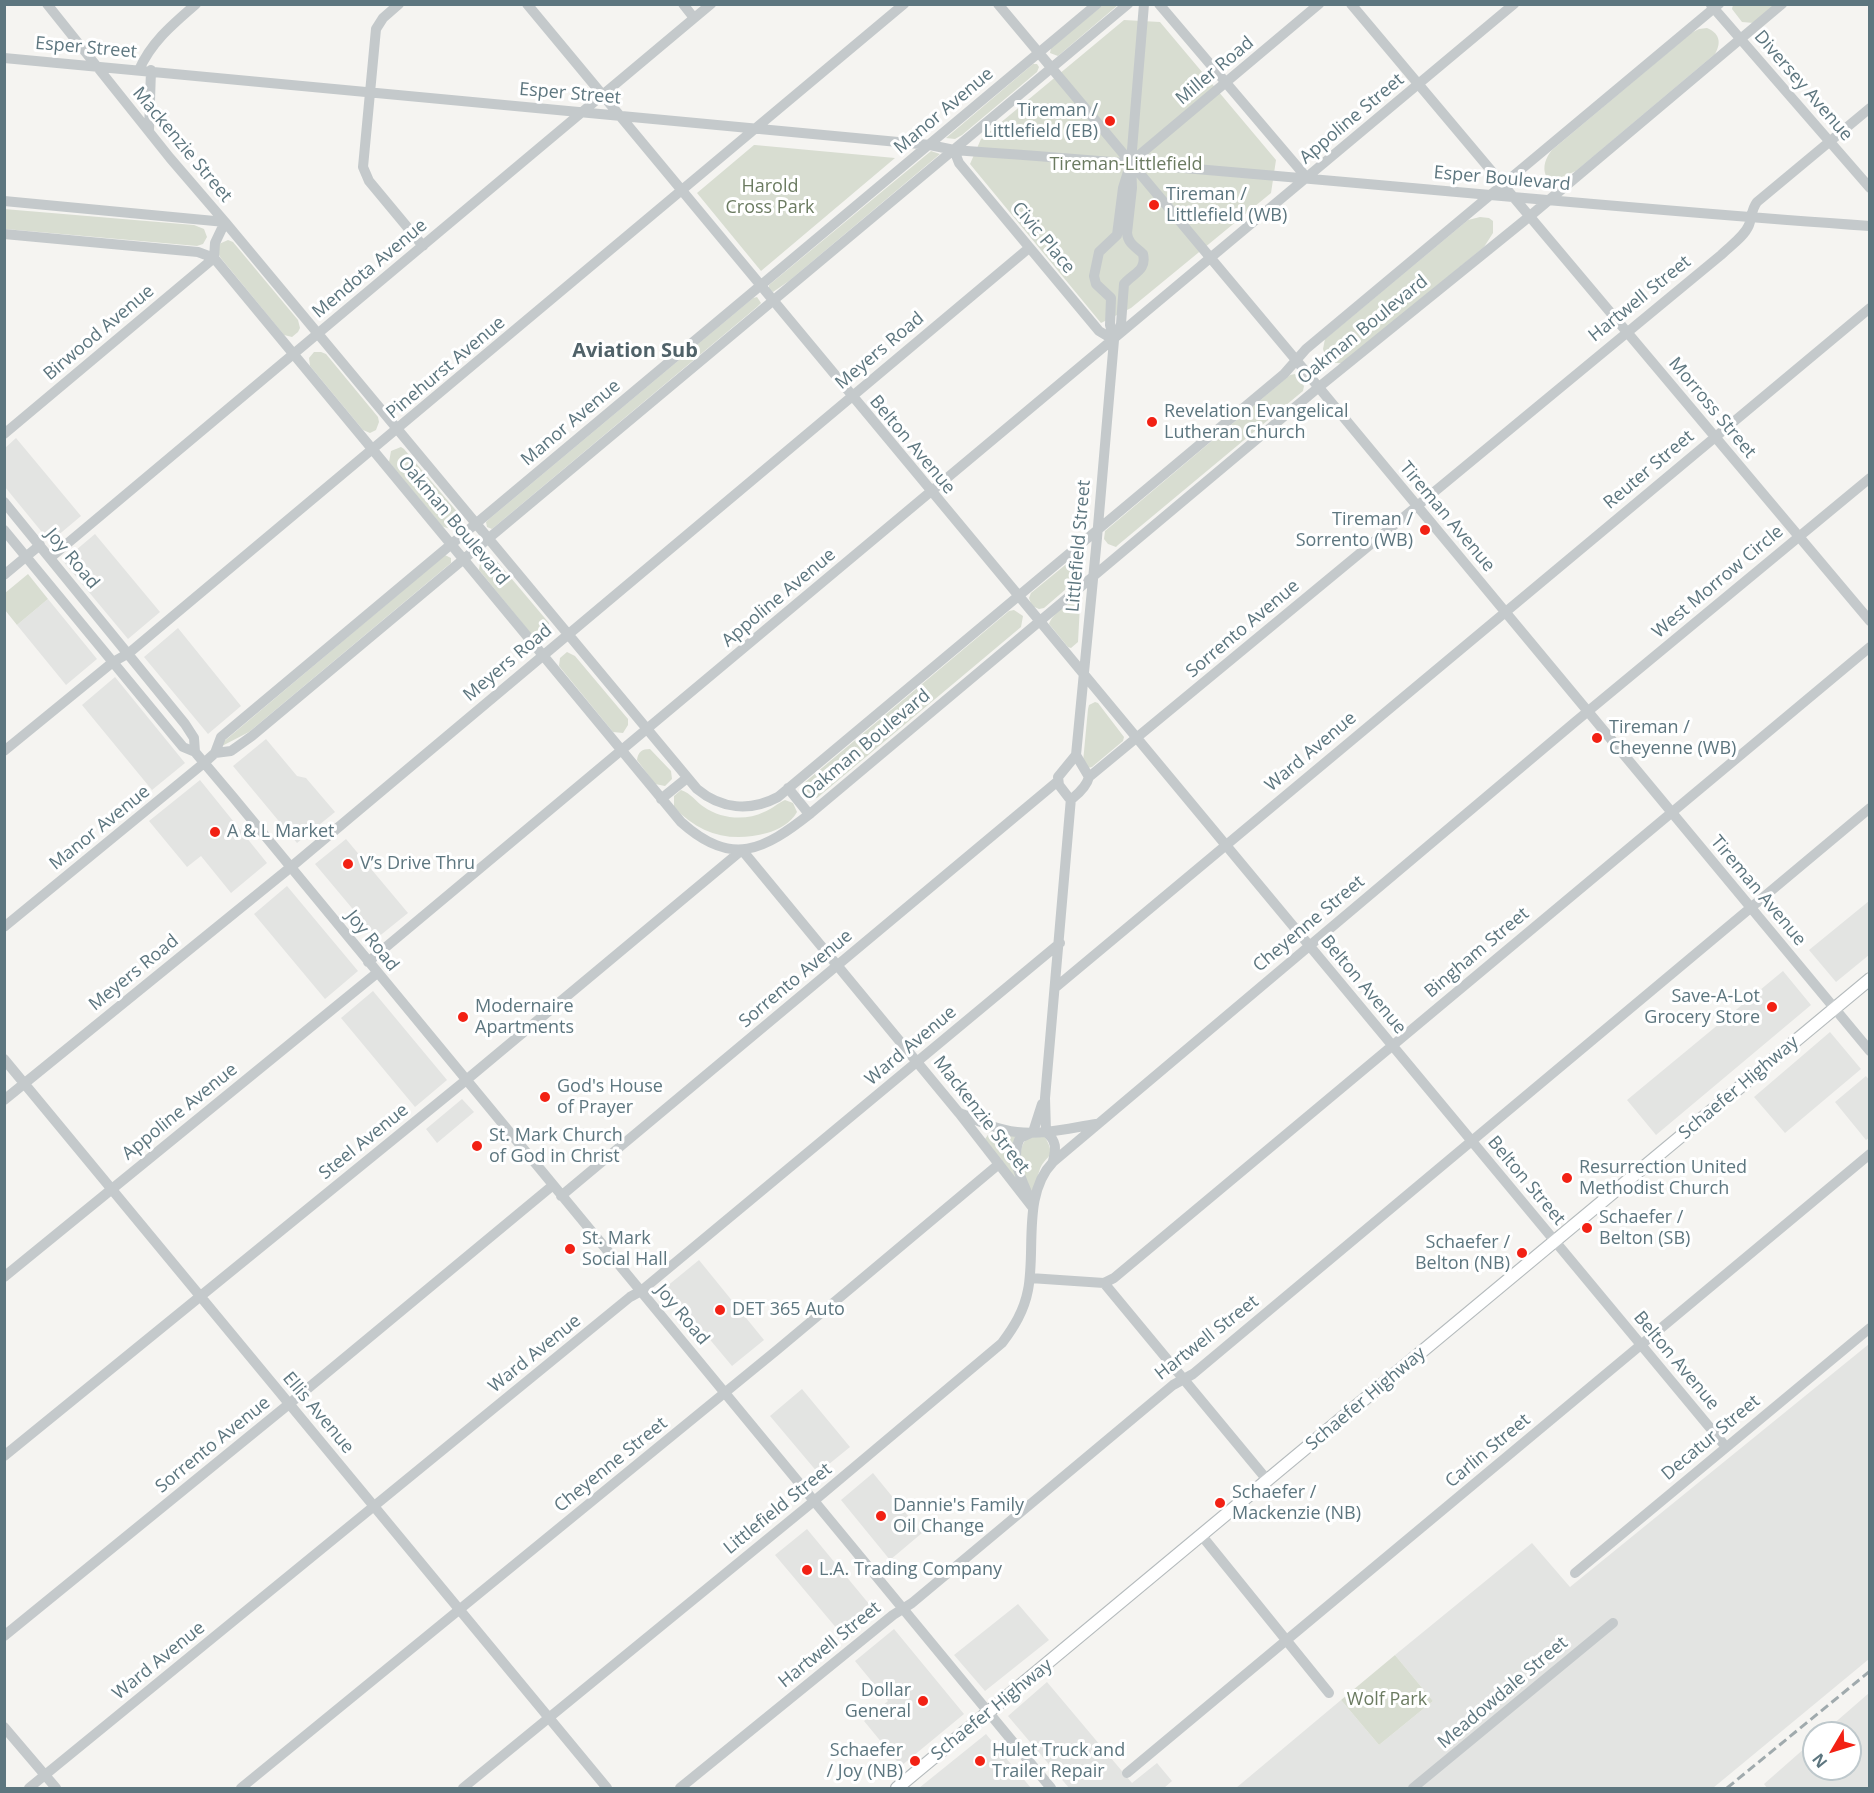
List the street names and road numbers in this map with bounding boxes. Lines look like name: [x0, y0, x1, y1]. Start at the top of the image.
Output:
street label: Diversey Avenue: [1749, 26, 1857, 146]
street label: Miller Road: [1172, 32, 1258, 110]
street label: Esper Street: [34, 33, 138, 63]
street label: Manor Avenue: [890, 63, 998, 159]
street label: Appoline Street: [1295, 69, 1409, 169]
street label: Esper Street: [518, 79, 622, 109]
street label: Mackenzie Street: [128, 83, 236, 207]
street label: Esper Boulevard: [1433, 162, 1571, 196]
street label: Civic Place: [1007, 198, 1079, 278]
street label: Mendota Avenue: [308, 215, 432, 323]
street label: Hartwell Street: [1585, 251, 1695, 347]
street label: Oakman Boulevard: [1294, 271, 1432, 389]
street label: Birwood Avenue: [39, 281, 159, 385]
street label: Meyers Road: [831, 308, 929, 394]
street label: Pinehurst Avenue: [382, 312, 510, 424]
street label: Morross Street: [1664, 353, 1760, 463]
street label: Manor Avenue: [517, 375, 625, 471]
street label: Belton Avenue: [865, 391, 959, 499]
street label: Reuter Street: [1600, 426, 1698, 514]
street label: Oakman Boulevard: [393, 452, 513, 590]
street label: Tireman Avenue: [1395, 458, 1499, 576]
street label: Littlefield Street: [1062, 479, 1096, 613]
street label: West Morrow Circle: [1648, 521, 1788, 643]
street label: Joy Road: [40, 524, 104, 594]
street label: Appoline Avenue: [718, 544, 840, 652]
street label: Sorrento Avenue: [1182, 575, 1304, 683]
street label: Meyers Road: [459, 620, 557, 706]
street label: Oakman Boulevard: [797, 685, 935, 805]
street label: Ward Avenue: [1261, 708, 1361, 796]
street label: Manor Avenue: [46, 781, 154, 875]
street label: Tireman Avenue: [1706, 832, 1810, 950]
street label: Cheyenne Street: [1249, 871, 1369, 977]
street label: Bingham Street: [1420, 903, 1534, 1003]
street label: Joy Road: [341, 906, 403, 976]
street label: Sorrento Avenue: [735, 925, 857, 1033]
street label: Meyers Road: [85, 930, 183, 1016]
street label: Belton Avenue: [1316, 931, 1410, 1039]
street label: Ward Avenue: [861, 1002, 961, 1090]
street label: Schaefer Highway: [1675, 1032, 1803, 1144]
street label: Mackenzie Street: [928, 1052, 1034, 1178]
street label: Appoline Avenue: [118, 1059, 242, 1165]
street label: Steel Avenue: [315, 1100, 413, 1184]
street label: Belton Street: [1483, 1132, 1569, 1230]
street label: Joy Road: [650, 1280, 714, 1350]
street label: Hartwell Street: [1151, 1291, 1263, 1385]
street label: Belton Avenue: [1629, 1307, 1723, 1415]
street label: Ward Avenue: [485, 1310, 585, 1398]
street label: Schaefer Highway: [1302, 1343, 1430, 1455]
street label: Ellis Avenue: [278, 1368, 358, 1458]
street label: Decatur Street: [1658, 1391, 1764, 1485]
street label: Sorrento Avenue: [151, 1392, 275, 1498]
street label: Carlin Street: [1441, 1409, 1535, 1493]
street label: Cheyenne Street: [550, 1413, 672, 1517]
street label: Littlefield Street: [720, 1459, 836, 1559]
street label: Hartwell Street: [775, 1597, 885, 1693]
street label: Ward Avenue: [109, 1617, 209, 1705]
street label: Meadowdale Street: [1434, 1632, 1572, 1754]
street label: Schaefer Highway: [927, 1655, 1057, 1765]

